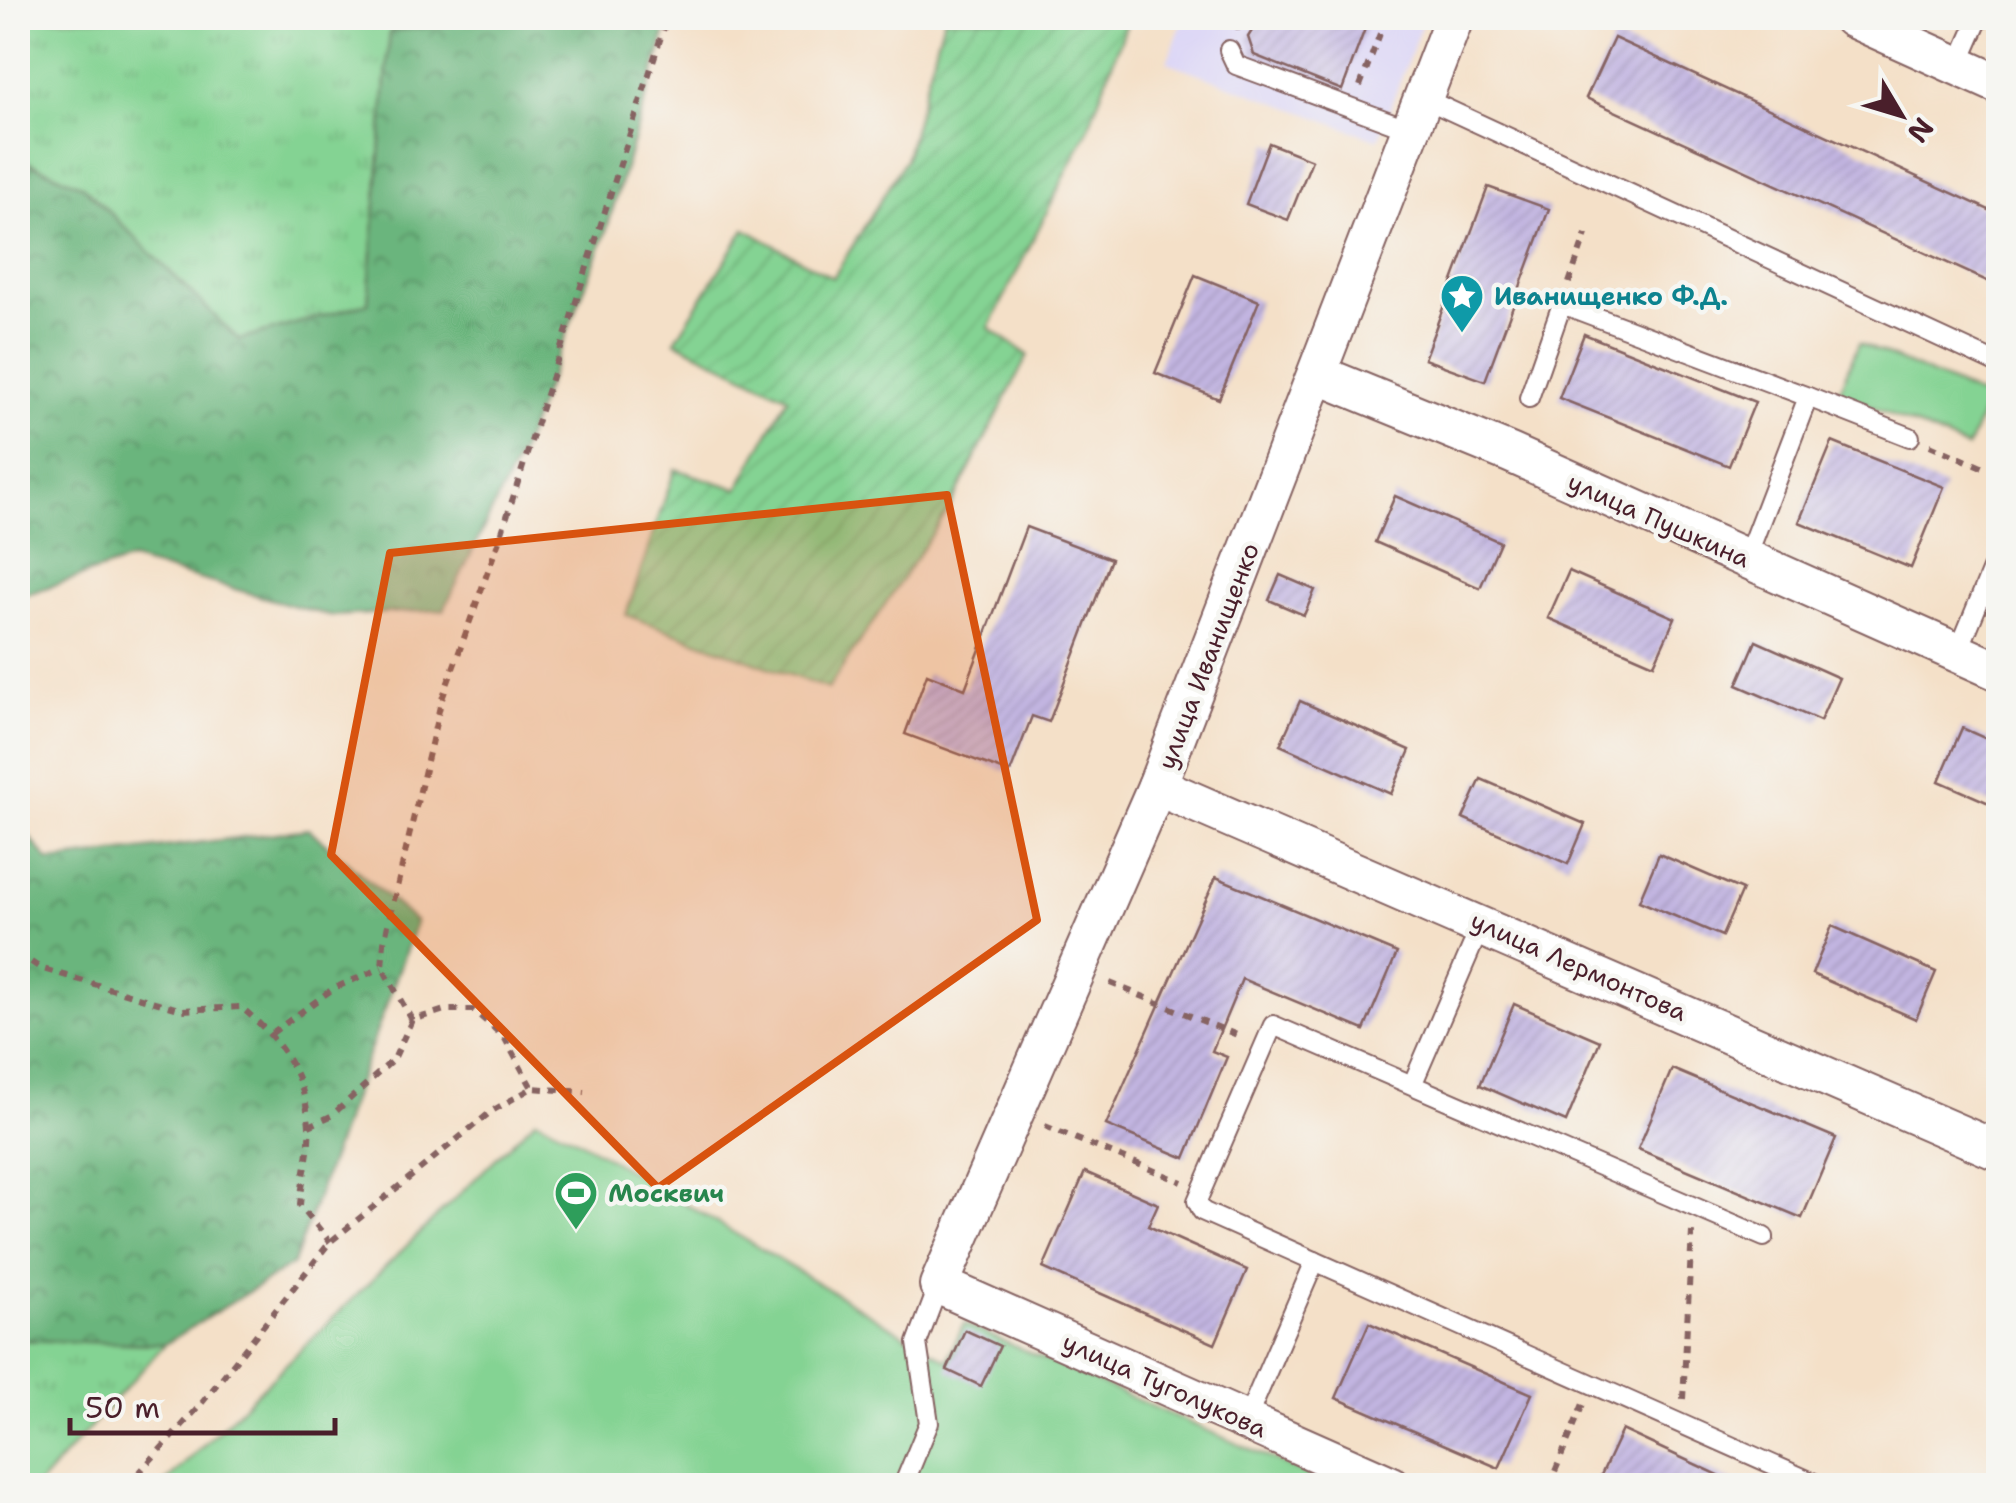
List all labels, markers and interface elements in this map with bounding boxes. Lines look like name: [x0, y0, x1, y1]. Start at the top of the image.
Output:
north arrow: [1851, 65, 1951, 165]
text: N: [1899, 110, 1943, 151]
place icon: Иванищенко Ф.Д.: [1439, 273, 1485, 334]
place label: Иванищенко Ф.Д.: [1494, 279, 1728, 313]
street label: улица Пушкина: [1562, 465, 1756, 576]
street label: улица Иванищенко: [1149, 538, 1267, 774]
street label: улица Лермонтова: [1465, 903, 1693, 1029]
sports icon: Москвич: [553, 1170, 599, 1231]
place label: Москвич: [608, 1176, 724, 1210]
street label: улица Туголукова: [1057, 1325, 1273, 1446]
scale bar: [70, 1373, 335, 1435]
text: 50 m: [85, 1387, 160, 1428]

